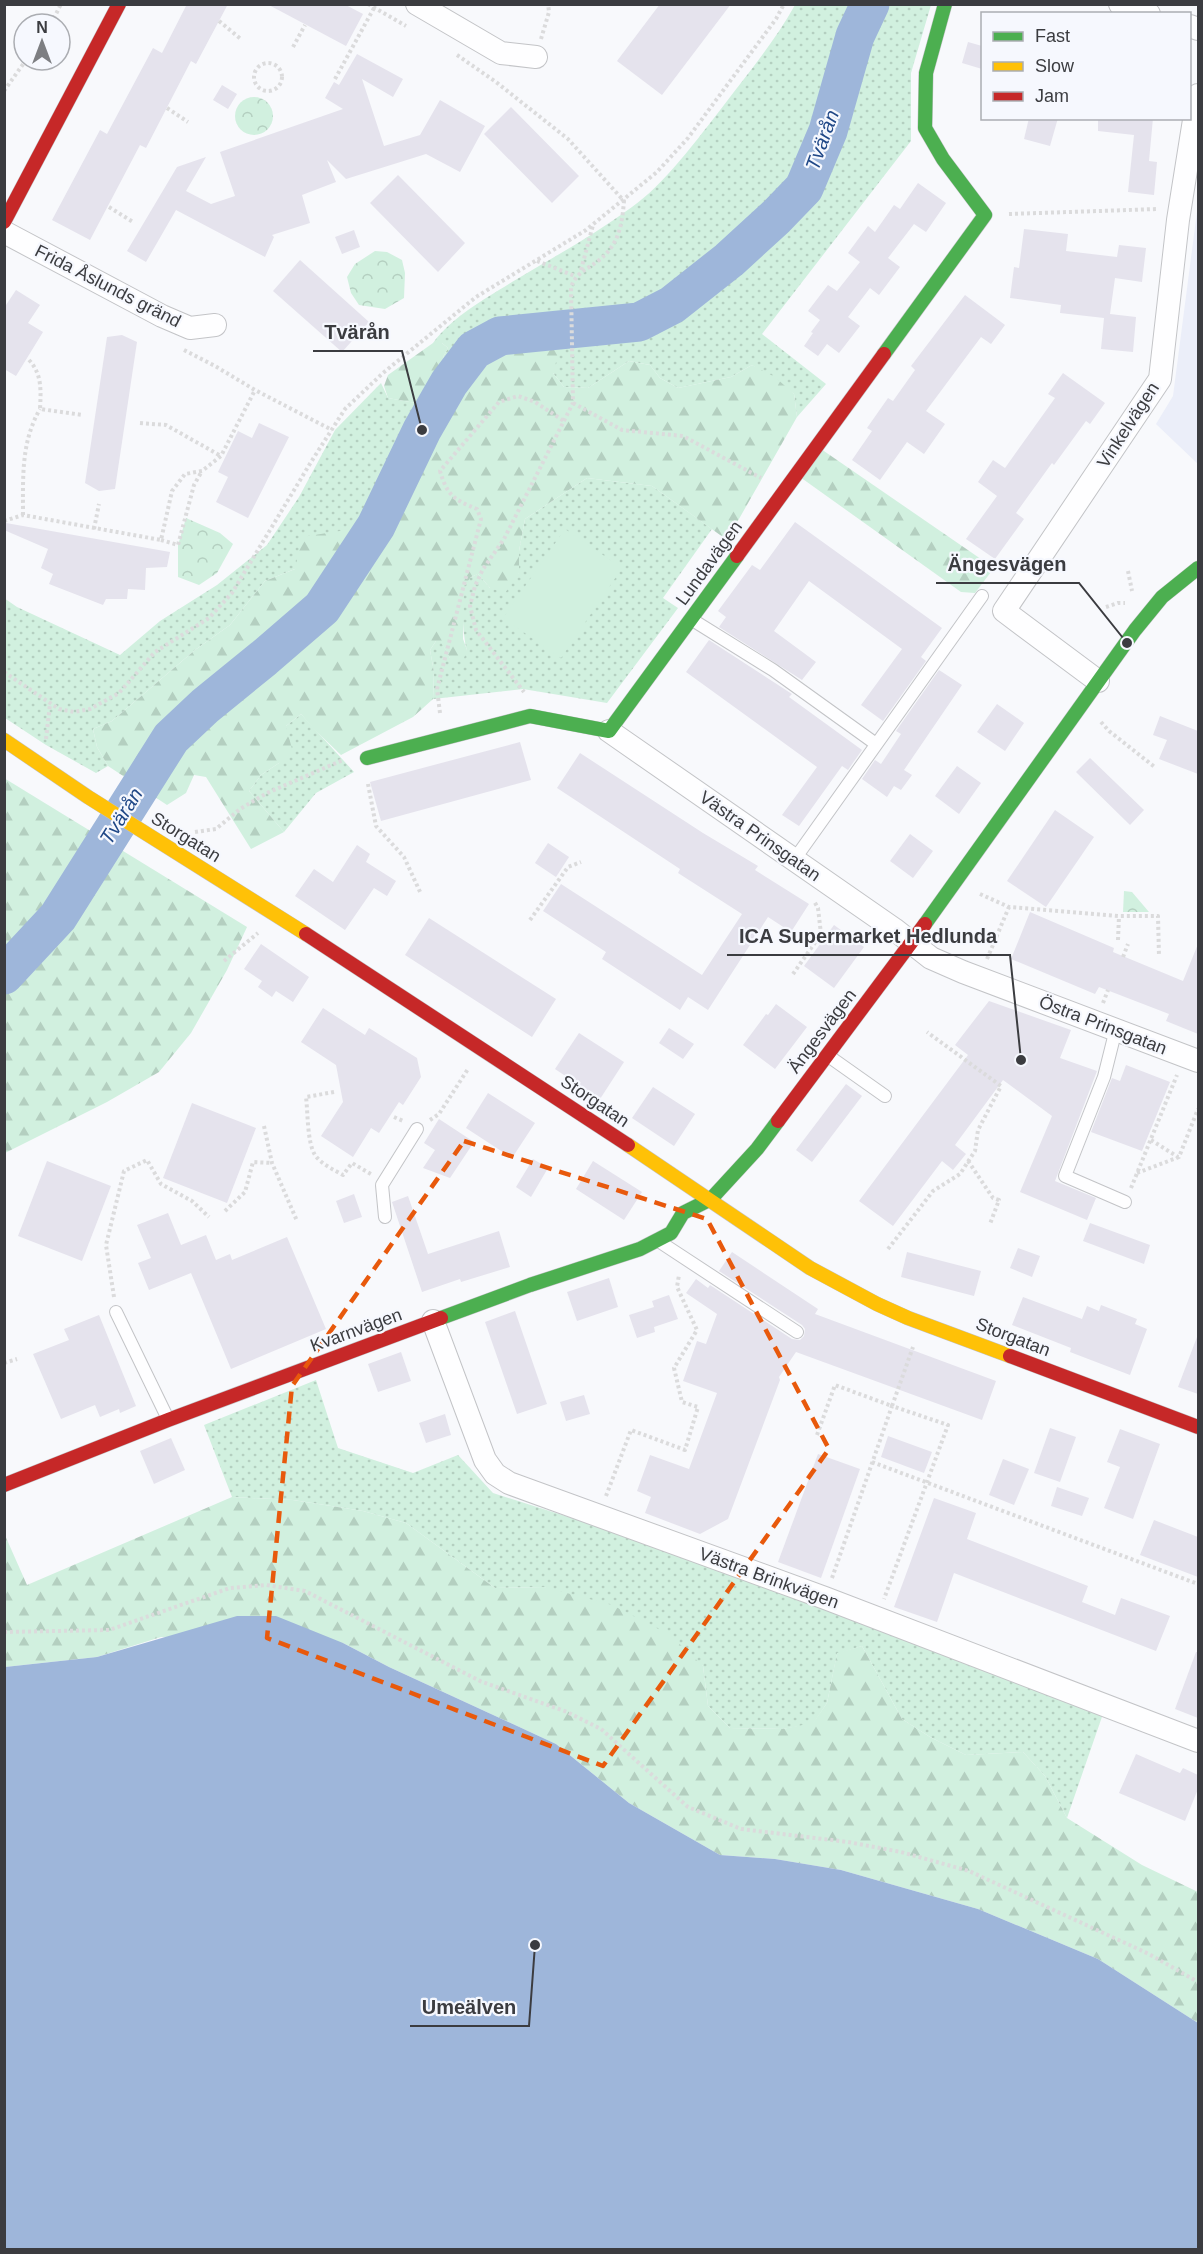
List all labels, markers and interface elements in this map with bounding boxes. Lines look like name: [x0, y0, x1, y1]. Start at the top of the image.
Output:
north arrow: [12, 12, 72, 72]
legend: [981, 12, 1191, 120]
text: N: [36, 19, 48, 36]
text: Fast: [1035, 26, 1070, 46]
text: Slow: [1035, 56, 1075, 76]
text: Jam: [1035, 86, 1069, 106]
water label: Tvärån: [801, 107, 843, 173]
street label: Frida Åslunds gränd: [32, 241, 184, 331]
callout: Tvärån: [313, 313, 402, 351]
text: Tvärån: [324, 321, 390, 343]
street label: Vinkelvägen: [1093, 379, 1163, 471]
street label: Lundavägen: [672, 517, 746, 609]
callout: Ängesvägen: [936, 545, 1079, 583]
text: Ängesvägen: [948, 553, 1066, 575]
water label: Tvärån: [95, 784, 147, 848]
street label: Västra Prinsgatan: [696, 787, 824, 885]
street label: Storgatan: [148, 808, 224, 866]
callout: ICA Supermarket Hedlunda: [727, 917, 1010, 955]
text: ICA Supermarket Hedlunda: [739, 925, 998, 947]
street label: Ängesvägen: [784, 985, 860, 1077]
street label: Östra Prinsgatan: [1036, 991, 1170, 1059]
street label: Storgatan: [557, 1071, 633, 1131]
street label: Kvarnvägen: [307, 1304, 405, 1356]
street label: Storgatan: [973, 1314, 1053, 1360]
street label: Västra Brinkvägen: [696, 1543, 842, 1613]
callout: Umeälven: [410, 1988, 529, 2026]
text: Umeälven: [422, 1996, 516, 2018]

